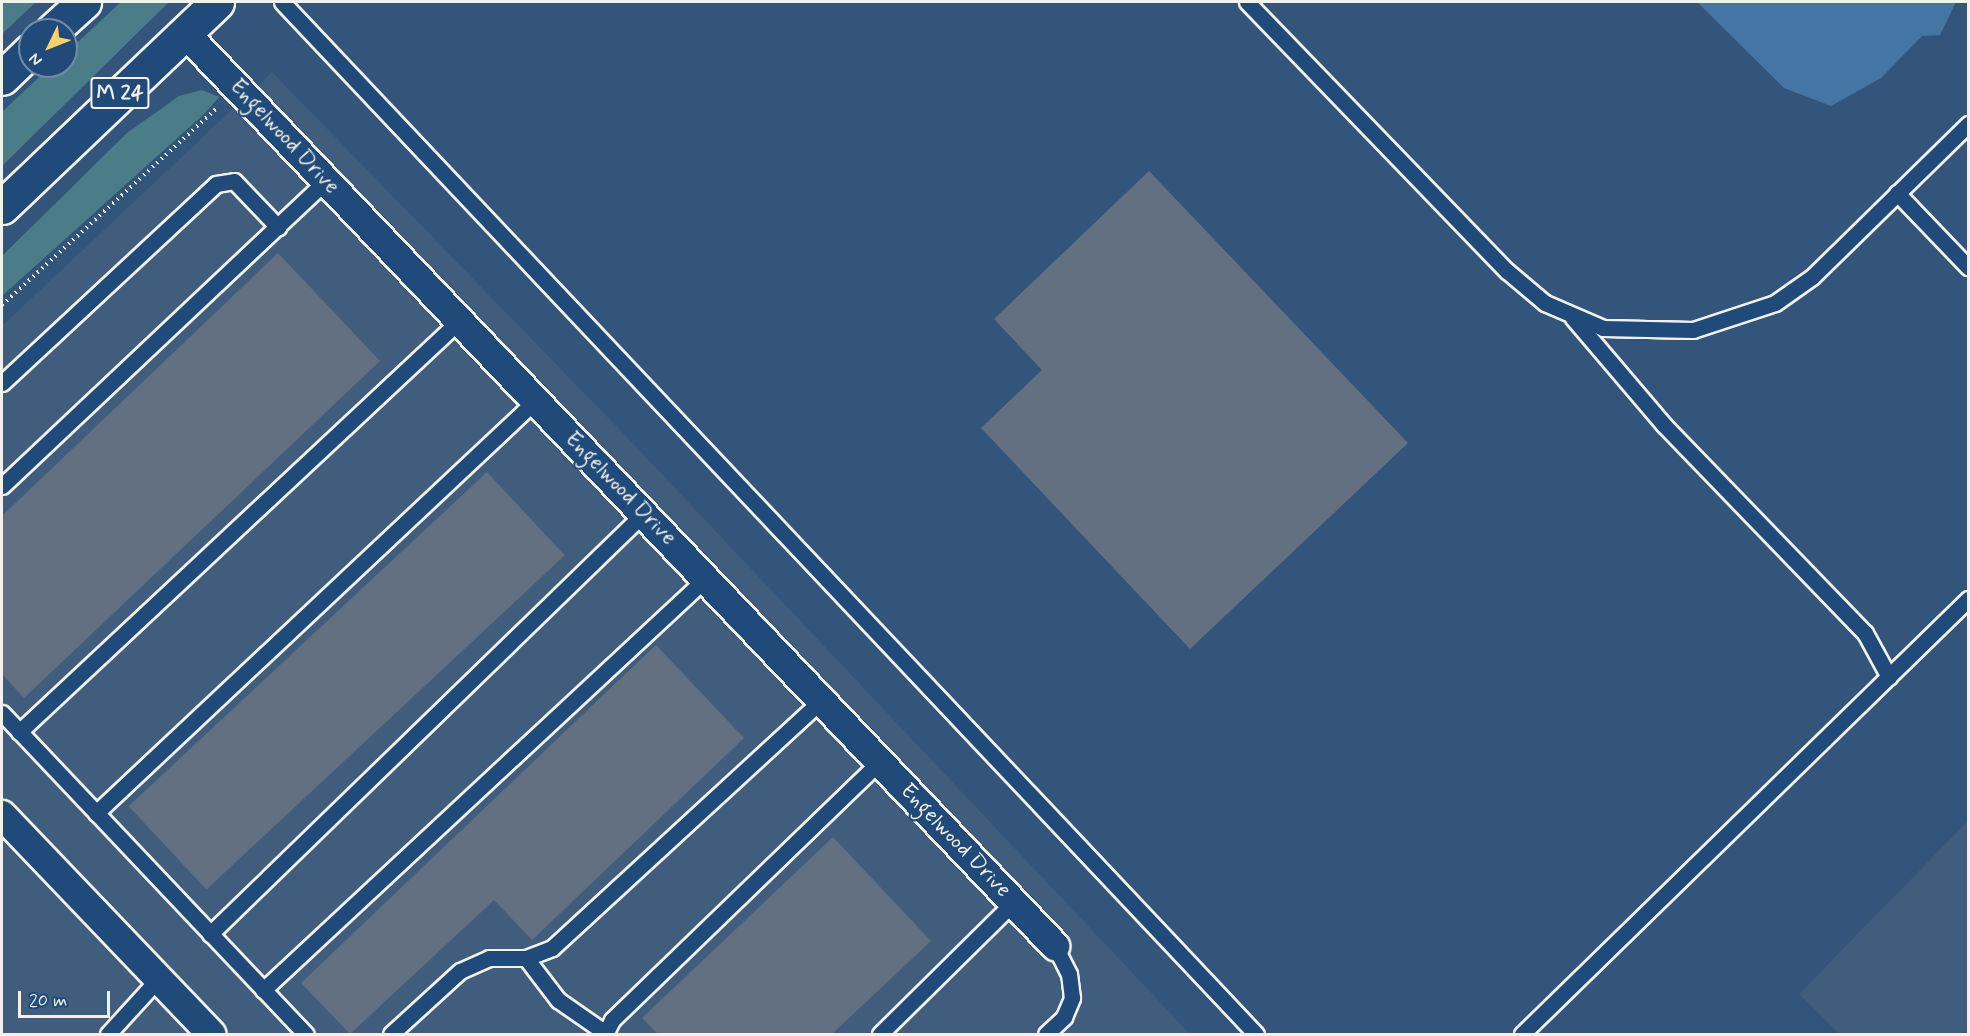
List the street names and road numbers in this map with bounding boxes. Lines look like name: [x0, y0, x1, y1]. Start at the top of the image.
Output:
street label: Engelwood Drive: [224, 74, 344, 200]
road number: M 24: [90, 75, 150, 111]
street label: Engelwood Drive: [560, 427, 680, 551]
street label: Engelwood Drive: [895, 779, 1015, 903]

